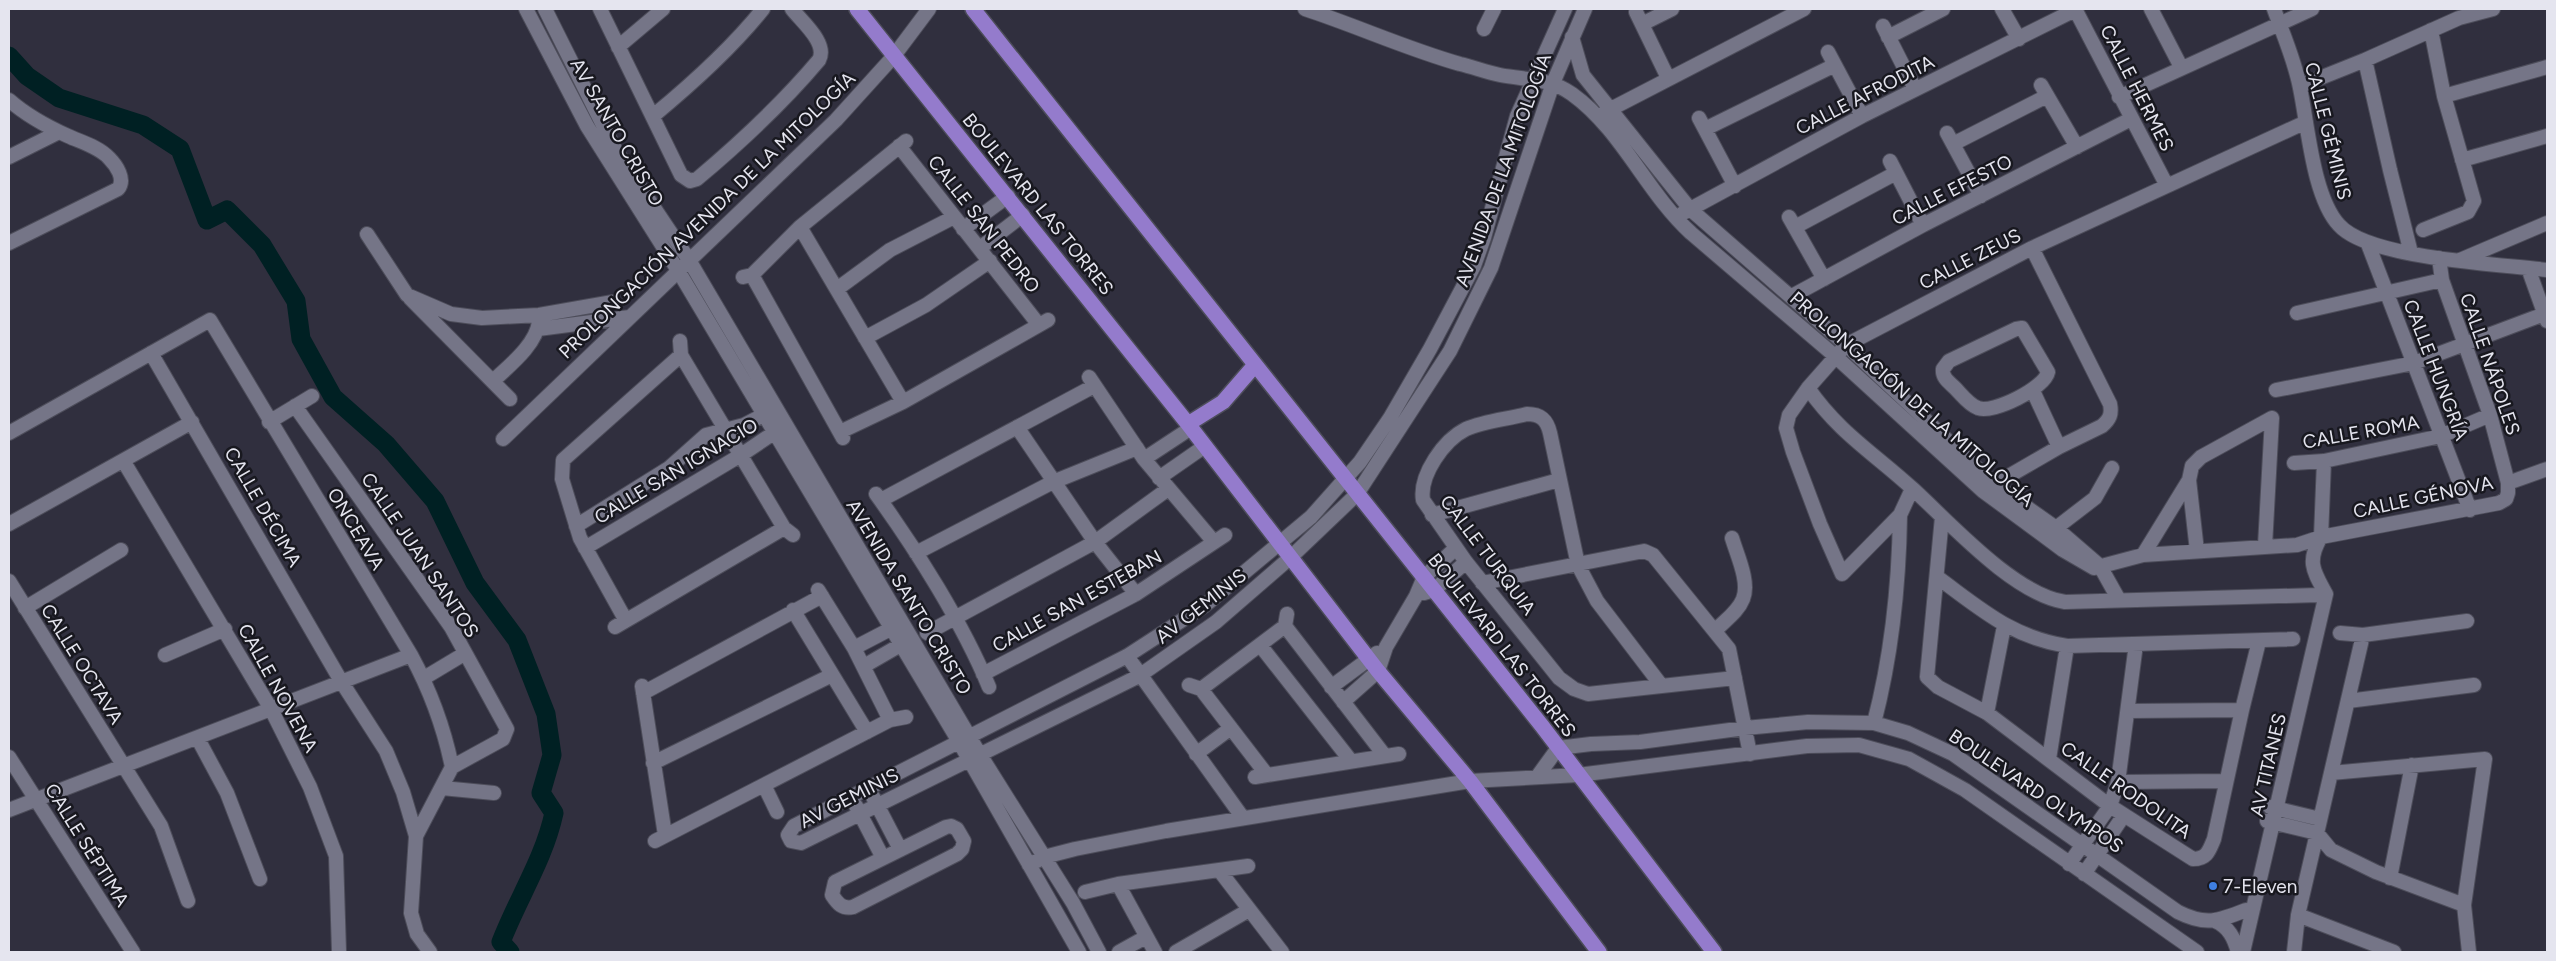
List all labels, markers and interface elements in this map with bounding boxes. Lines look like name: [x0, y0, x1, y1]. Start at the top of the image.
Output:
street label: CALLE HERMES: [2095, 21, 2179, 155]
street label: AVENIDA DE LA MITOLOGÍA: [1450, 50, 1556, 290]
street label: CALLE AFRODITA: [1792, 50, 1938, 140]
street label: AV SANTO CRISTO: [565, 54, 669, 210]
street label: CALLE GÉMINIS: [2300, 60, 2356, 202]
street label: PROLONGACIÓN AVENIDA DE LA MITOLOGÍA: [554, 67, 860, 363]
street label: BOULEVARD LAS TORRES: [958, 109, 1118, 299]
street label: CALLE EFESTO: [1888, 150, 2016, 230]
street label: CALLE SAN PEDRO: [923, 151, 1045, 297]
street label: CALLE ZEUS: [1915, 224, 2025, 294]
street label: PROLONGACIÓN DE LA MITOLOGÍA: [1785, 287, 2039, 511]
street label: CALLE NÁPOLES: [2455, 290, 2525, 438]
street label: CALLE HUNGRÍA: [2399, 296, 2473, 444]
street label: CALLE ROMA: [2301, 410, 2421, 454]
street label: CALLE SAN IGNACIO: [590, 413, 762, 529]
street label: CALLE DÉCIMA: [219, 443, 307, 571]
street label: CALLE JUAN SANTOS: [356, 468, 484, 642]
street label: CALLE GÉNOVA: [2351, 471, 2495, 523]
street label: ONCEAVA: [323, 484, 390, 574]
street label: CALLE TURQUIA: [1435, 490, 1541, 620]
street label: AVENIDA SANTO CRISTO: [842, 495, 976, 699]
street label: CALLE SAN ESTEBAN: [988, 545, 1166, 657]
street label: BOULEVARD LAS TORRES: [1423, 549, 1581, 741]
street label: AV GEMINIS: [1151, 564, 1251, 648]
street label: CALLE OCTAVA: [36, 600, 128, 728]
street label: CALLE NOVENA: [233, 620, 323, 756]
street label: AV TITANES: [2245, 711, 2291, 819]
street label: BOULEVARD OLYMPOS: [1945, 724, 2127, 858]
street label: CALLE RODOLITA: [2056, 736, 2196, 844]
street label: AV GEMINIS: [796, 763, 902, 833]
street label: CALLE SÉPTIMA: [40, 779, 134, 911]
place label: 7-Eleven: [2223, 875, 2297, 898]
marker: 7-Eleven: [2207, 880, 2219, 892]

